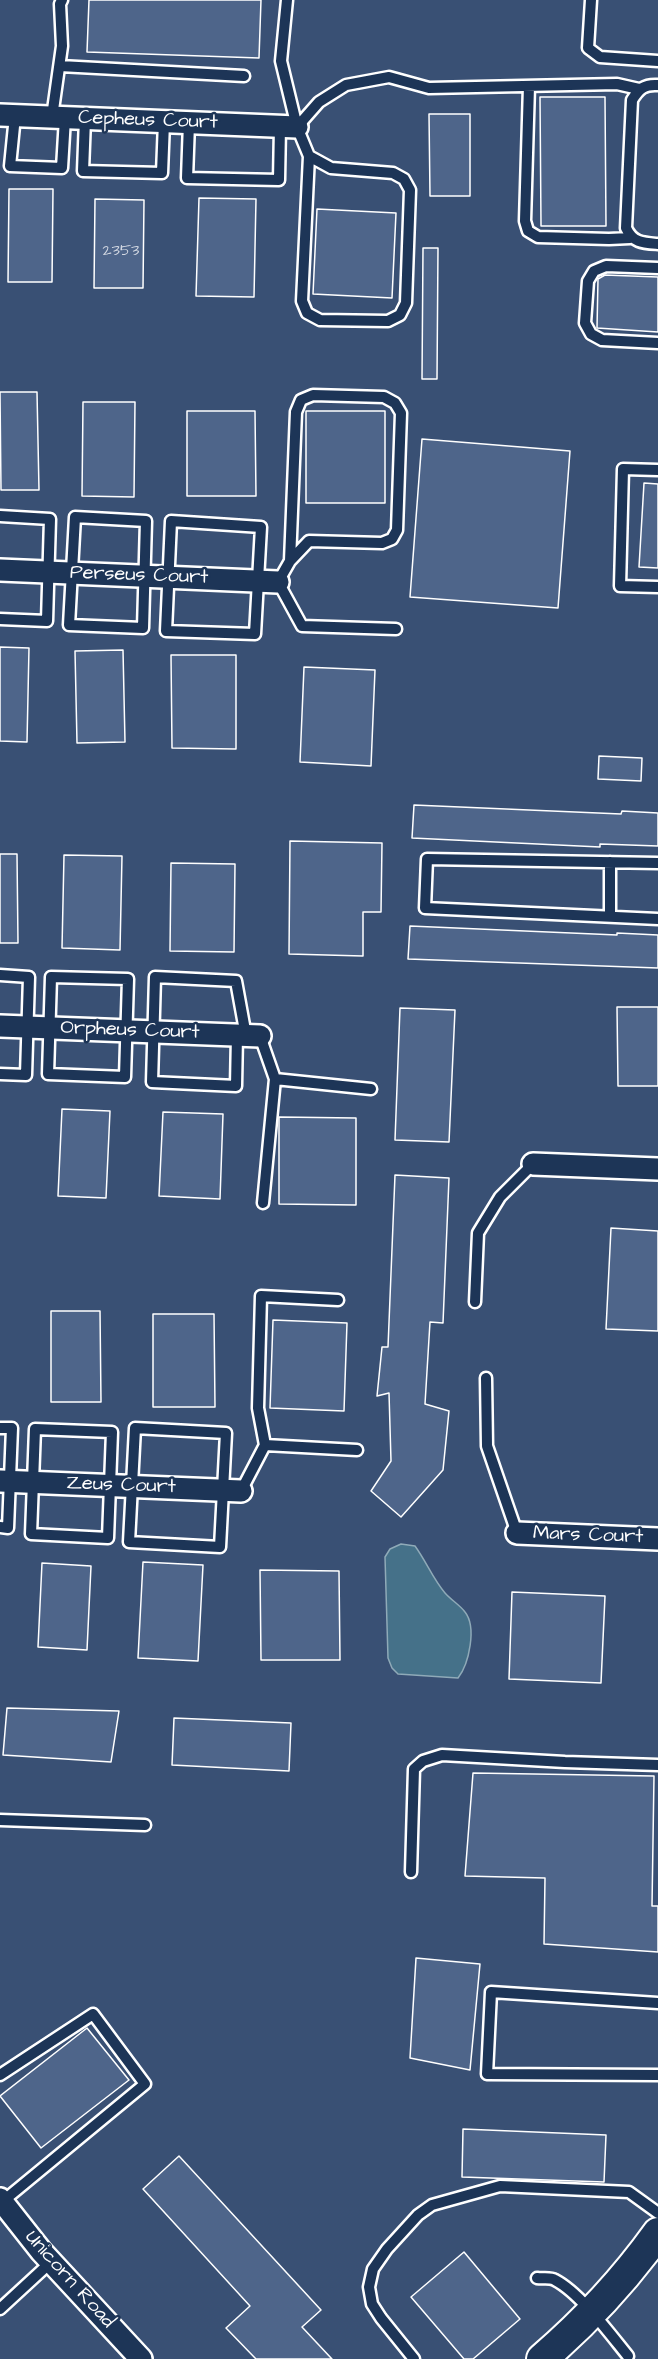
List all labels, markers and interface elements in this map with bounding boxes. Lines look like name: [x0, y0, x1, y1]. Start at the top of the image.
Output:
street label: Cepheus Court: [78, 107, 218, 135]
house number: 2353: [103, 242, 139, 262]
street label: Perseus Court: [69, 562, 209, 590]
street label: Orpheus Court: [60, 1017, 200, 1045]
street label: Zeus Court: [66, 1472, 176, 1500]
street label: Mars Court: [532, 1522, 644, 1550]
street label: Unicorn Road: [19, 2226, 119, 2334]

